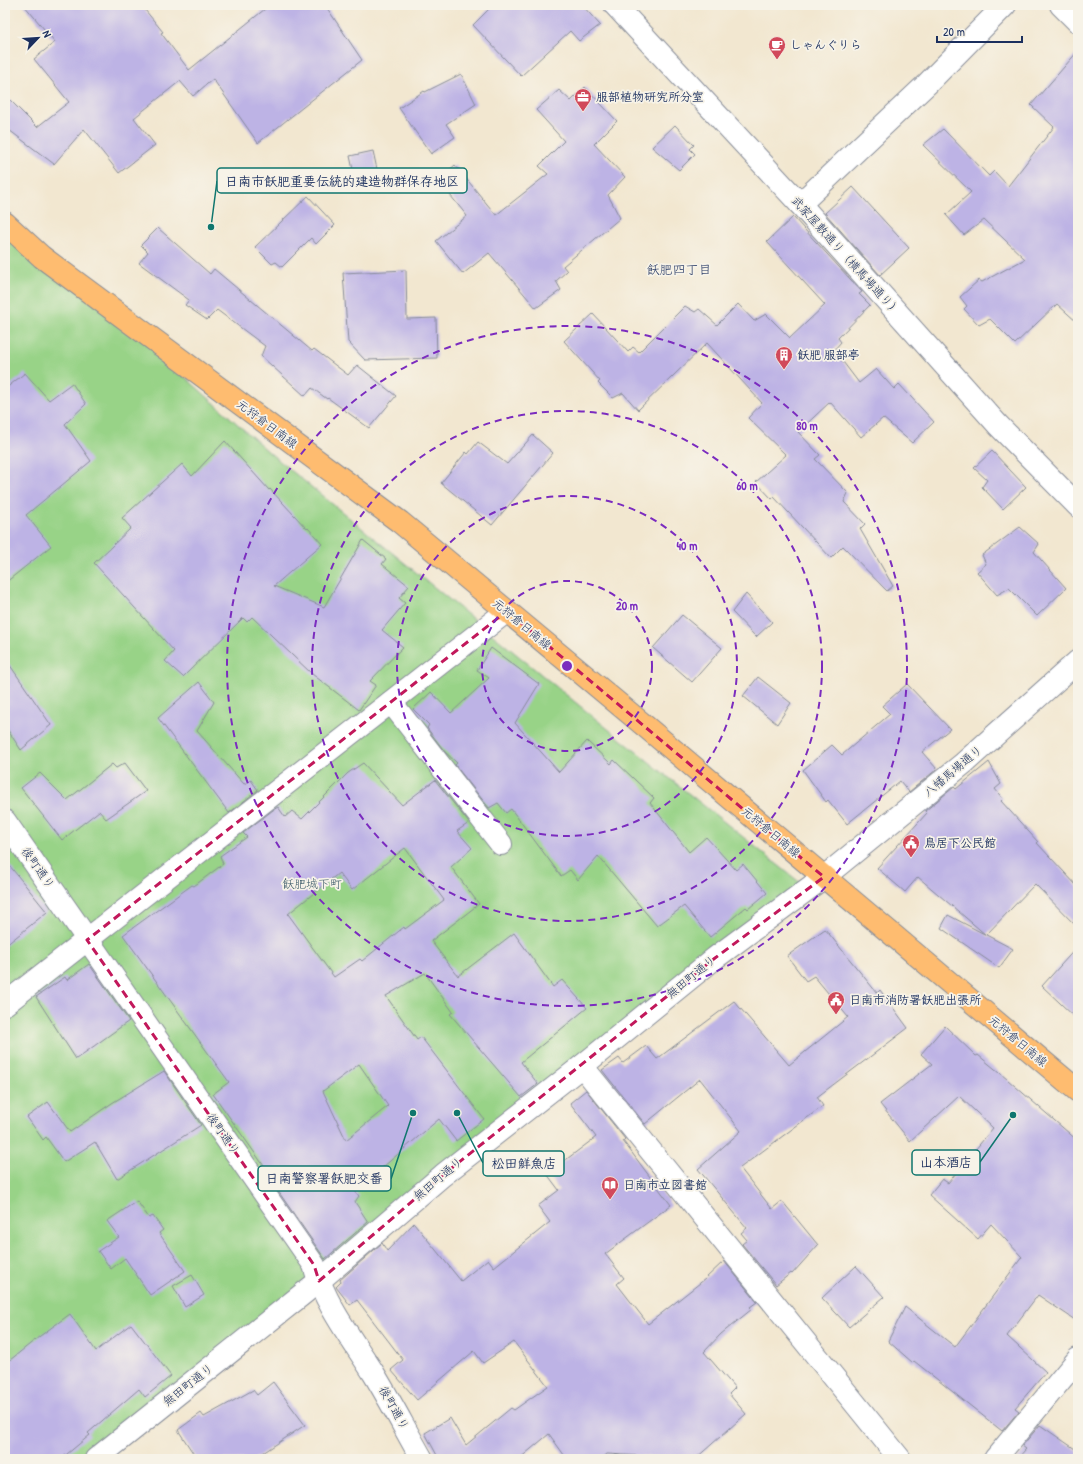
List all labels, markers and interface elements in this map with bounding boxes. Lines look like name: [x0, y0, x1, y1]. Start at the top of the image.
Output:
north arrow: [18, 18, 58, 58]
scale bar: [937, 18, 1022, 44]
text: 20 m: [943, 23, 965, 40]
text: N: [39, 28, 55, 40]
cafe icon: しゃんぐりら: [767, 35, 787, 60]
place label: しゃんぐりら: [790, 36, 862, 53]
office icon: 服部植物研究所分室: [573, 87, 593, 112]
place label: 服部植物研究所分室: [596, 88, 704, 105]
callout: 日南市飫肥重要伝統的建造物群保存地区: [217, 168, 467, 193]
text: 日南市飫肥重要伝統的建造物群保存地区: [225, 172, 459, 190]
street label: 武家屋敷通り（横馬場通り）: [788, 192, 905, 319]
district label: 飫肥四丁目: [646, 260, 712, 278]
building icon: 飫肥 服部亭: [774, 345, 794, 370]
place label: 飫肥 服部亭: [797, 346, 860, 363]
street label: 元狩倉日南線: [233, 395, 301, 452]
text: 80 m: [796, 417, 818, 434]
text: 60 m: [736, 477, 758, 494]
text: 40 m: [677, 537, 697, 554]
street label: 元狩倉日南線: [489, 594, 555, 653]
text: 20 m: [616, 597, 638, 614]
centre of rings: [560, 659, 574, 673]
street label: 八幡馬場通り: [920, 741, 986, 800]
street label: 元狩倉日南線: [738, 802, 804, 861]
public building icon: 鳥居下公民館: [901, 833, 921, 858]
place label: 鳥居下公民館: [924, 834, 996, 851]
street label: 後町通り: [18, 843, 59, 892]
park label: 飫肥城下町: [282, 875, 342, 892]
street label: 無田町通り: [662, 951, 719, 1002]
public building icon: 日南市消防署飫肥出張所: [826, 990, 846, 1015]
place label: 日南市消防署飫肥出張所: [849, 991, 982, 1008]
street label: 元狩倉日南線: [985, 1011, 1051, 1070]
street label: 後町通り: [203, 1109, 244, 1158]
callout: 山本酒店: [912, 1150, 980, 1175]
callout: 松田鮮魚店: [483, 1151, 564, 1176]
street label: 無田町通り: [409, 1153, 466, 1204]
text: 山本酒店: [920, 1153, 972, 1171]
text: 松田鮮魚店: [491, 1154, 557, 1172]
callout: 日南警察署飫肥交番: [258, 1166, 391, 1191]
text: 日南警察署飫肥交番: [265, 1169, 383, 1187]
library icon: 日南市立図書館: [600, 1175, 620, 1200]
place label: 日南市立図書館: [623, 1176, 707, 1193]
street label: 無田町通り: [159, 1359, 217, 1410]
street label: 後町通り: [375, 1383, 414, 1433]

